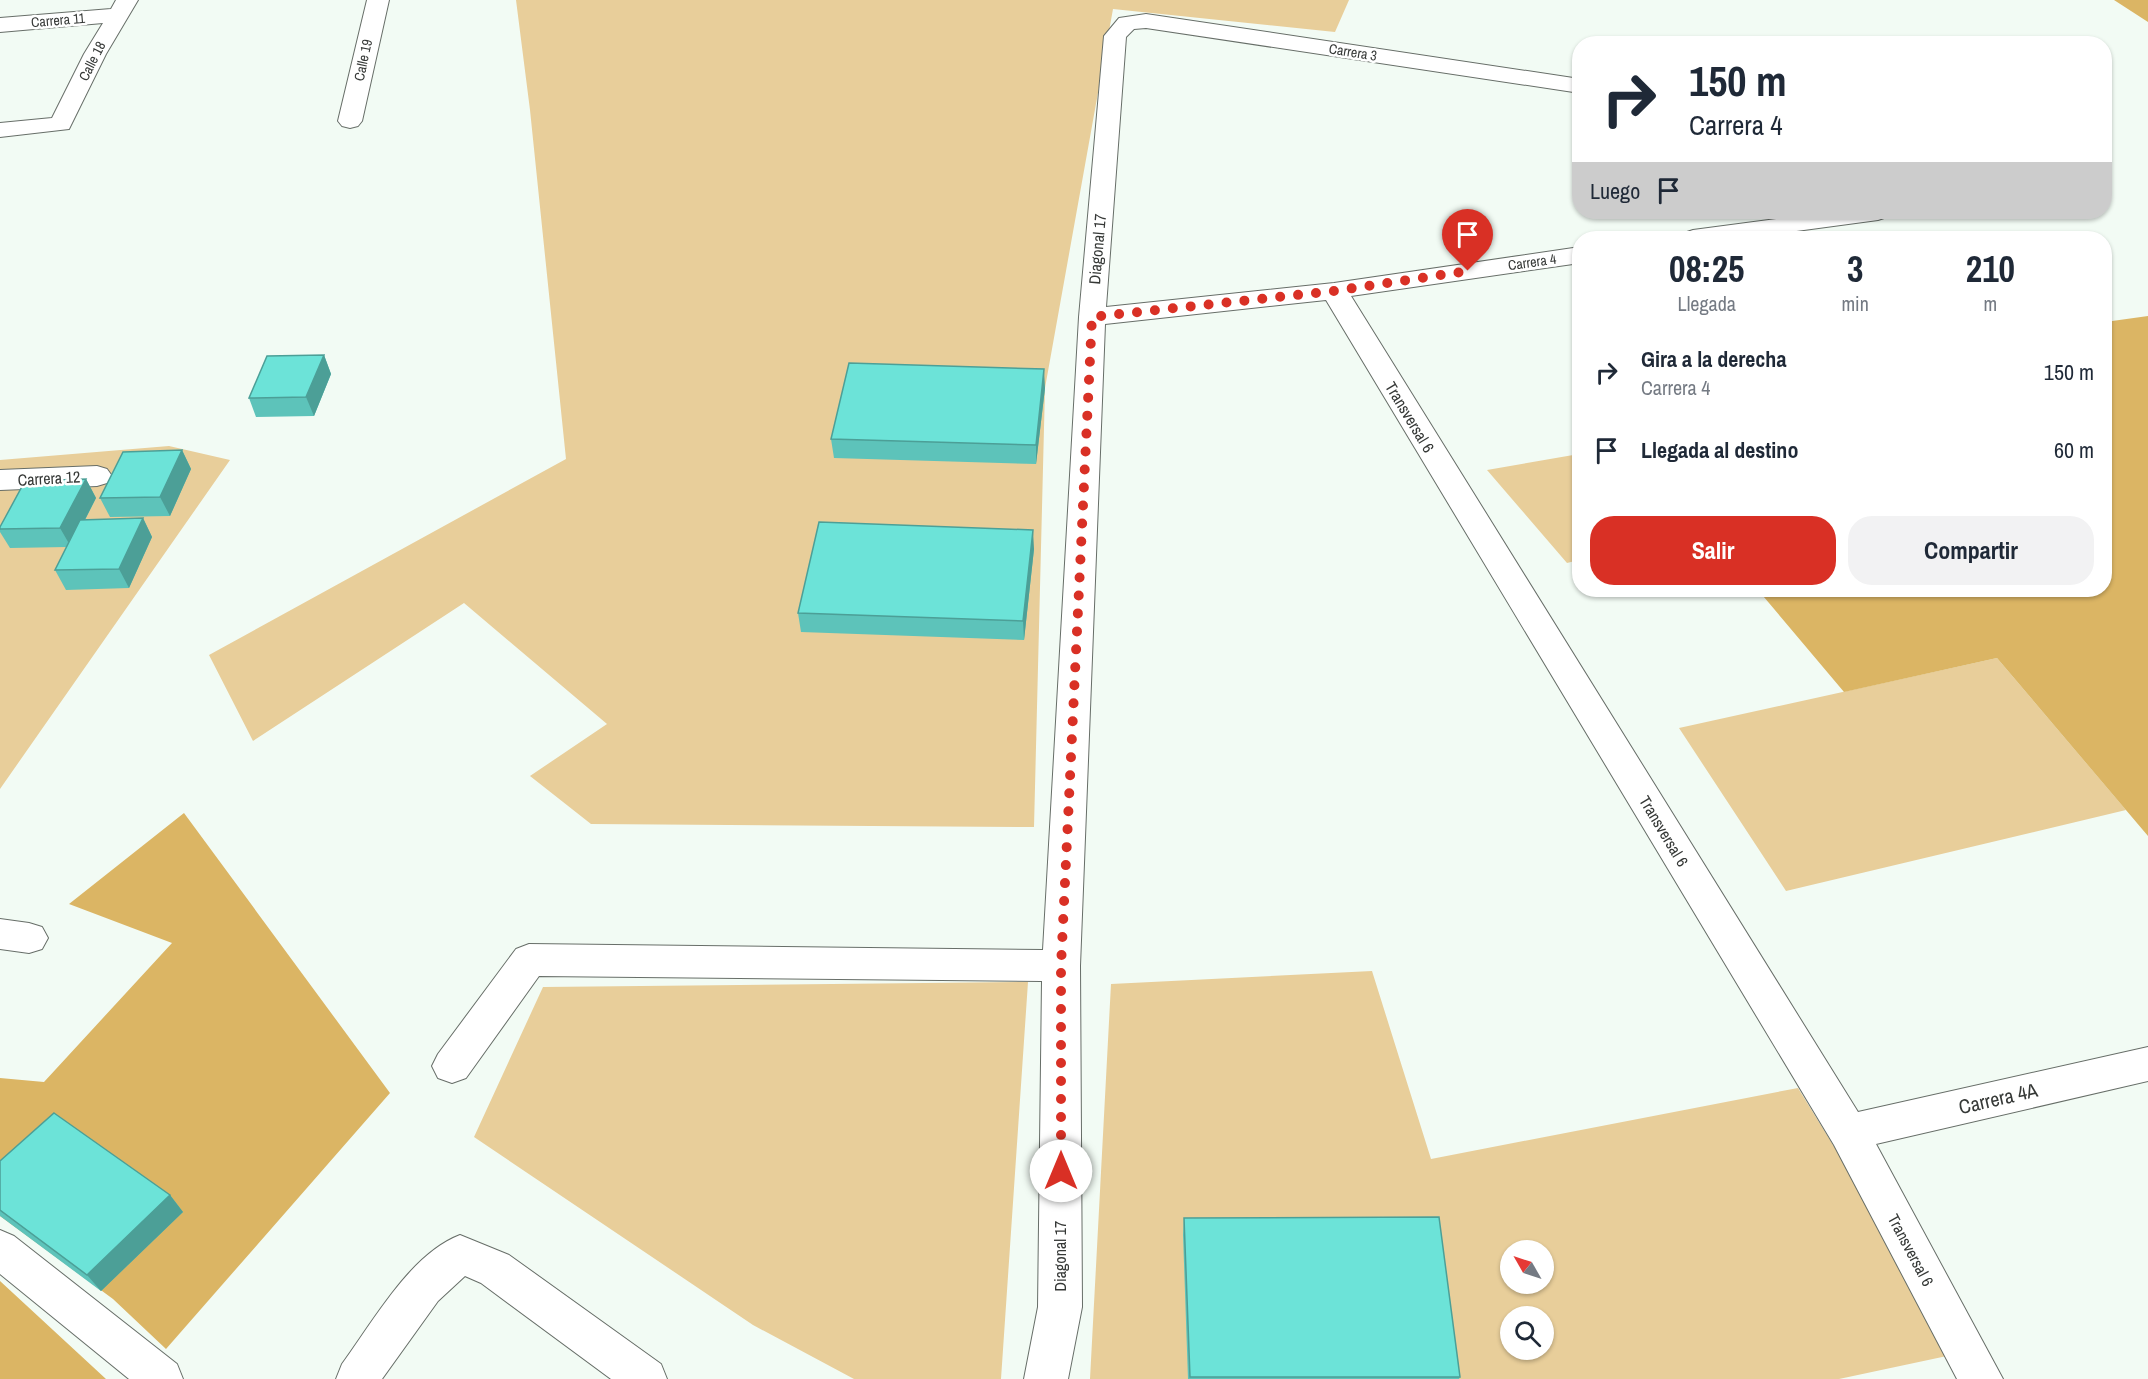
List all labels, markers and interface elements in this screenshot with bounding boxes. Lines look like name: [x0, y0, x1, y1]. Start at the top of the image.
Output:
street label: Carrera 11: [30, 9, 86, 31]
street label: Calle 18: [74, 38, 110, 84]
street label: Calle 19: [350, 38, 376, 82]
street label: Carrera 3: [1328, 39, 1378, 65]
text: 150 m: [1689, 53, 1787, 109]
icon: right: [1590, 60, 1668, 138]
text: Carrera 4: [1689, 107, 1783, 143]
icon: arrive: [1652, 174, 1685, 207]
text: Luego: [1590, 176, 1640, 206]
pin: [1442, 209, 1493, 271]
street label: Diagonal 17: [1083, 213, 1111, 285]
icon: arrive: [1451, 218, 1484, 251]
text: 08:25: [1669, 245, 1744, 293]
text: 3: [1847, 245, 1863, 293]
text: 210: [1966, 245, 2015, 293]
street label: Carrera 4: [1507, 250, 1558, 274]
text: Llegada: [1678, 290, 1736, 317]
text: min: [1841, 290, 1869, 317]
text: m: [1984, 290, 1997, 317]
text: Gira a la derecha: [1641, 344, 1786, 374]
icon: right: [1590, 356, 1623, 389]
text: 150 m: [2044, 357, 2094, 387]
text: Carrera 4: [1641, 374, 1710, 401]
street label: Transversal 6: [1380, 377, 1440, 457]
icon: arrive: [1590, 434, 1623, 467]
text: Llegada al destino: [1641, 435, 1798, 465]
text: 60 m: [2054, 435, 2094, 465]
street label: Carrera 12: [17, 465, 81, 491]
button: Salir: [1590, 516, 1836, 585]
button: Compartir: [1848, 516, 2094, 585]
street label: Transversal 6: [1634, 791, 1694, 871]
street label: Carrera 4A: [1956, 1076, 2040, 1120]
position arrow: [1029, 1139, 1093, 1203]
street label: Transversal 6: [1883, 1210, 1939, 1290]
street label: Diagonal 17: [1049, 1221, 1071, 1291]
north arrow: [1500, 1240, 1554, 1294]
map controls: [1500, 1240, 1554, 1360]
button: search: [1500, 1306, 1554, 1360]

